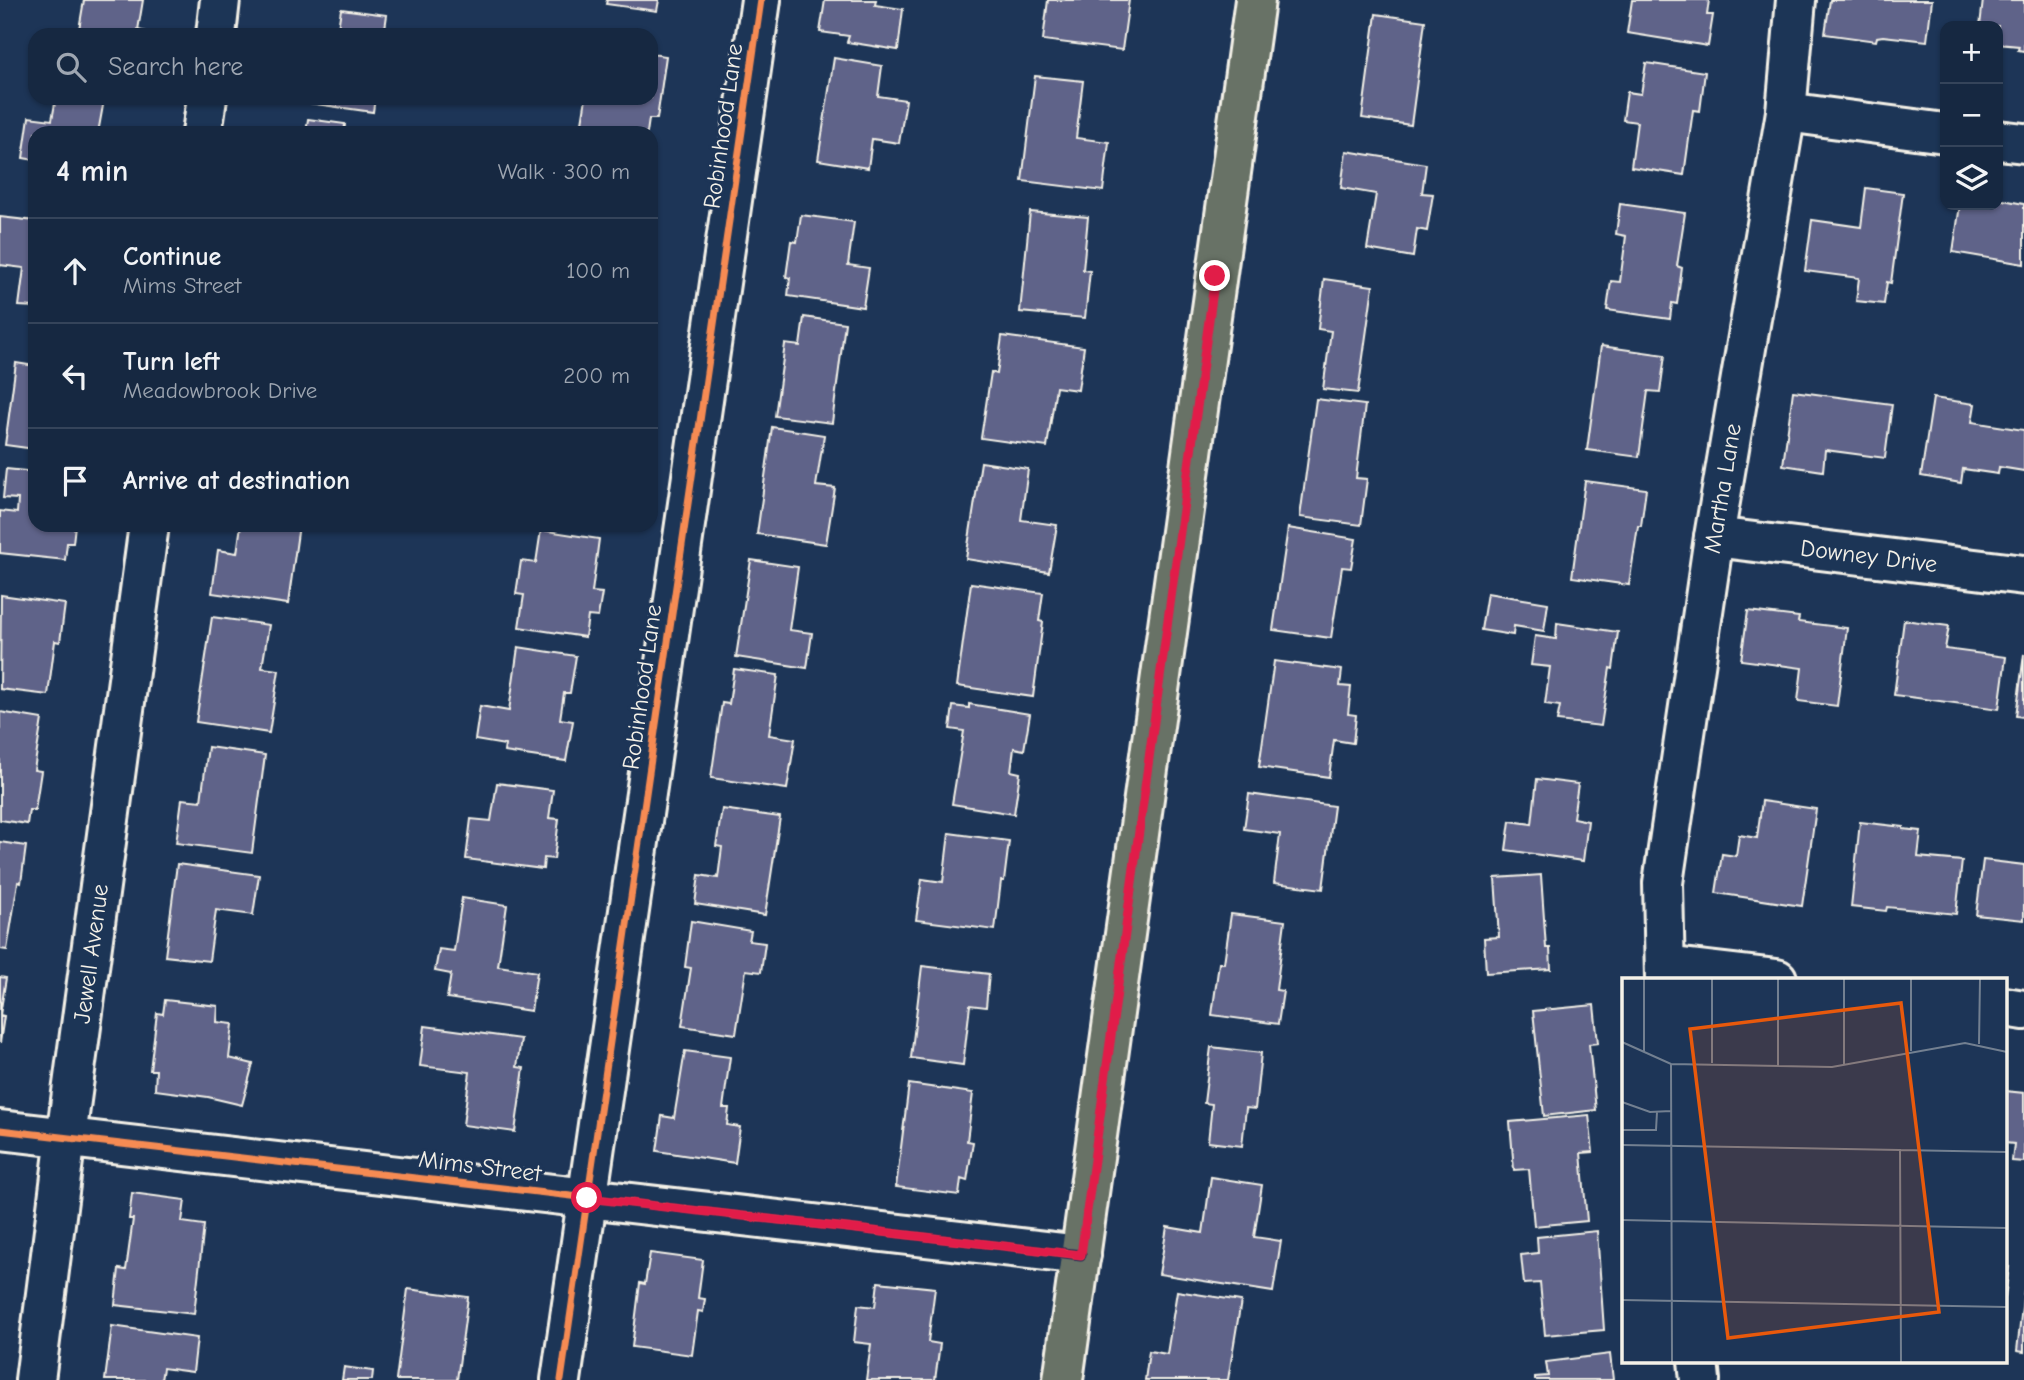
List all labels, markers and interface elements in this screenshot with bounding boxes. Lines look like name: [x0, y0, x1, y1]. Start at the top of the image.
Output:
map controls: [1940, 21, 2003, 210]
button: +: [1940, 21, 2003, 84]
search box: [28, 28, 658, 105]
street label: Robinhood Lane: [698, 42, 748, 210]
icon: search: [52, 48, 90, 86]
text: Search here: [108, 52, 243, 82]
button: −: [1940, 84, 2003, 147]
button: layers: [1940, 147, 2003, 210]
text: 4 min: [56, 154, 128, 189]
text: Walk · 300 m: [498, 158, 630, 185]
text: Continue: [123, 242, 221, 272]
icon: ahead: [56, 252, 94, 290]
text: 100 m: [566, 257, 630, 284]
route end: [1199, 260, 1230, 291]
text: Mims Street: [123, 272, 241, 299]
text: Turn left: [123, 347, 220, 377]
icon: left: [56, 357, 94, 395]
text: 200 m: [563, 362, 630, 389]
text: Meadowbrook Drive: [123, 377, 317, 404]
street label: Martha Lane: [1698, 421, 1747, 555]
icon: arrive: [56, 462, 94, 500]
text: Arrive at destination: [123, 466, 350, 496]
street label: Downey Drive: [1799, 534, 1939, 578]
street label: Robinhood Lane: [617, 603, 667, 771]
street label: Jewell Avenue: [68, 882, 114, 1025]
inset map: [1622, 978, 2007, 1362]
street label: Mims Street: [417, 1145, 544, 1188]
route start: [571, 1182, 602, 1213]

